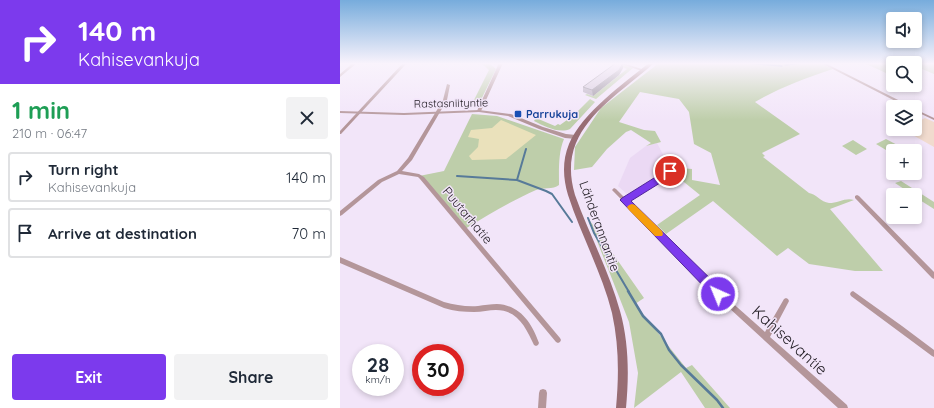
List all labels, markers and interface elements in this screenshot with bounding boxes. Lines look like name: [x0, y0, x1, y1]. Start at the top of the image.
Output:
map controls: [886, 12, 922, 224]
button: sound: [886, 12, 922, 48]
text: 140 m: [78, 13, 156, 48]
icon: right: [12, 16, 64, 68]
text: Kahisevankuja: [78, 48, 200, 71]
button: search: [886, 56, 922, 92]
text: 1 min: [12, 95, 70, 125]
street label: Rastasniityntie: [414, 95, 488, 111]
button: close: [286, 97, 328, 139]
button: layers: [886, 100, 922, 136]
place label: Parrukuja: [526, 107, 578, 121]
marker: Parrukuja: [513, 109, 523, 119]
text: 210 m · 06:47: [12, 125, 87, 141]
button: +: [886, 144, 922, 180]
pin: [653, 154, 687, 188]
text: Turn right: [48, 160, 119, 179]
icon: arrive: [659, 160, 681, 182]
icon: right: [14, 166, 36, 188]
text: 140 m: [286, 168, 326, 187]
text: Kahisevankuja: [48, 179, 136, 195]
street label: Lähderannantie: [576, 179, 624, 273]
street label: Puutarhatie: [440, 183, 496, 247]
button: −: [886, 188, 922, 224]
icon: arrive: [14, 222, 36, 244]
text: Arrive at destination: [48, 224, 197, 243]
text: 70 m: [292, 224, 326, 243]
position arrow: [697, 273, 739, 315]
street label: Kahisevantie: [748, 301, 832, 379]
speed limit sign: 30: [412, 344, 464, 396]
text: 28: [367, 352, 389, 377]
button: Exit: [12, 354, 166, 400]
button: Share: [174, 354, 328, 400]
text: km/h: [365, 373, 391, 386]

